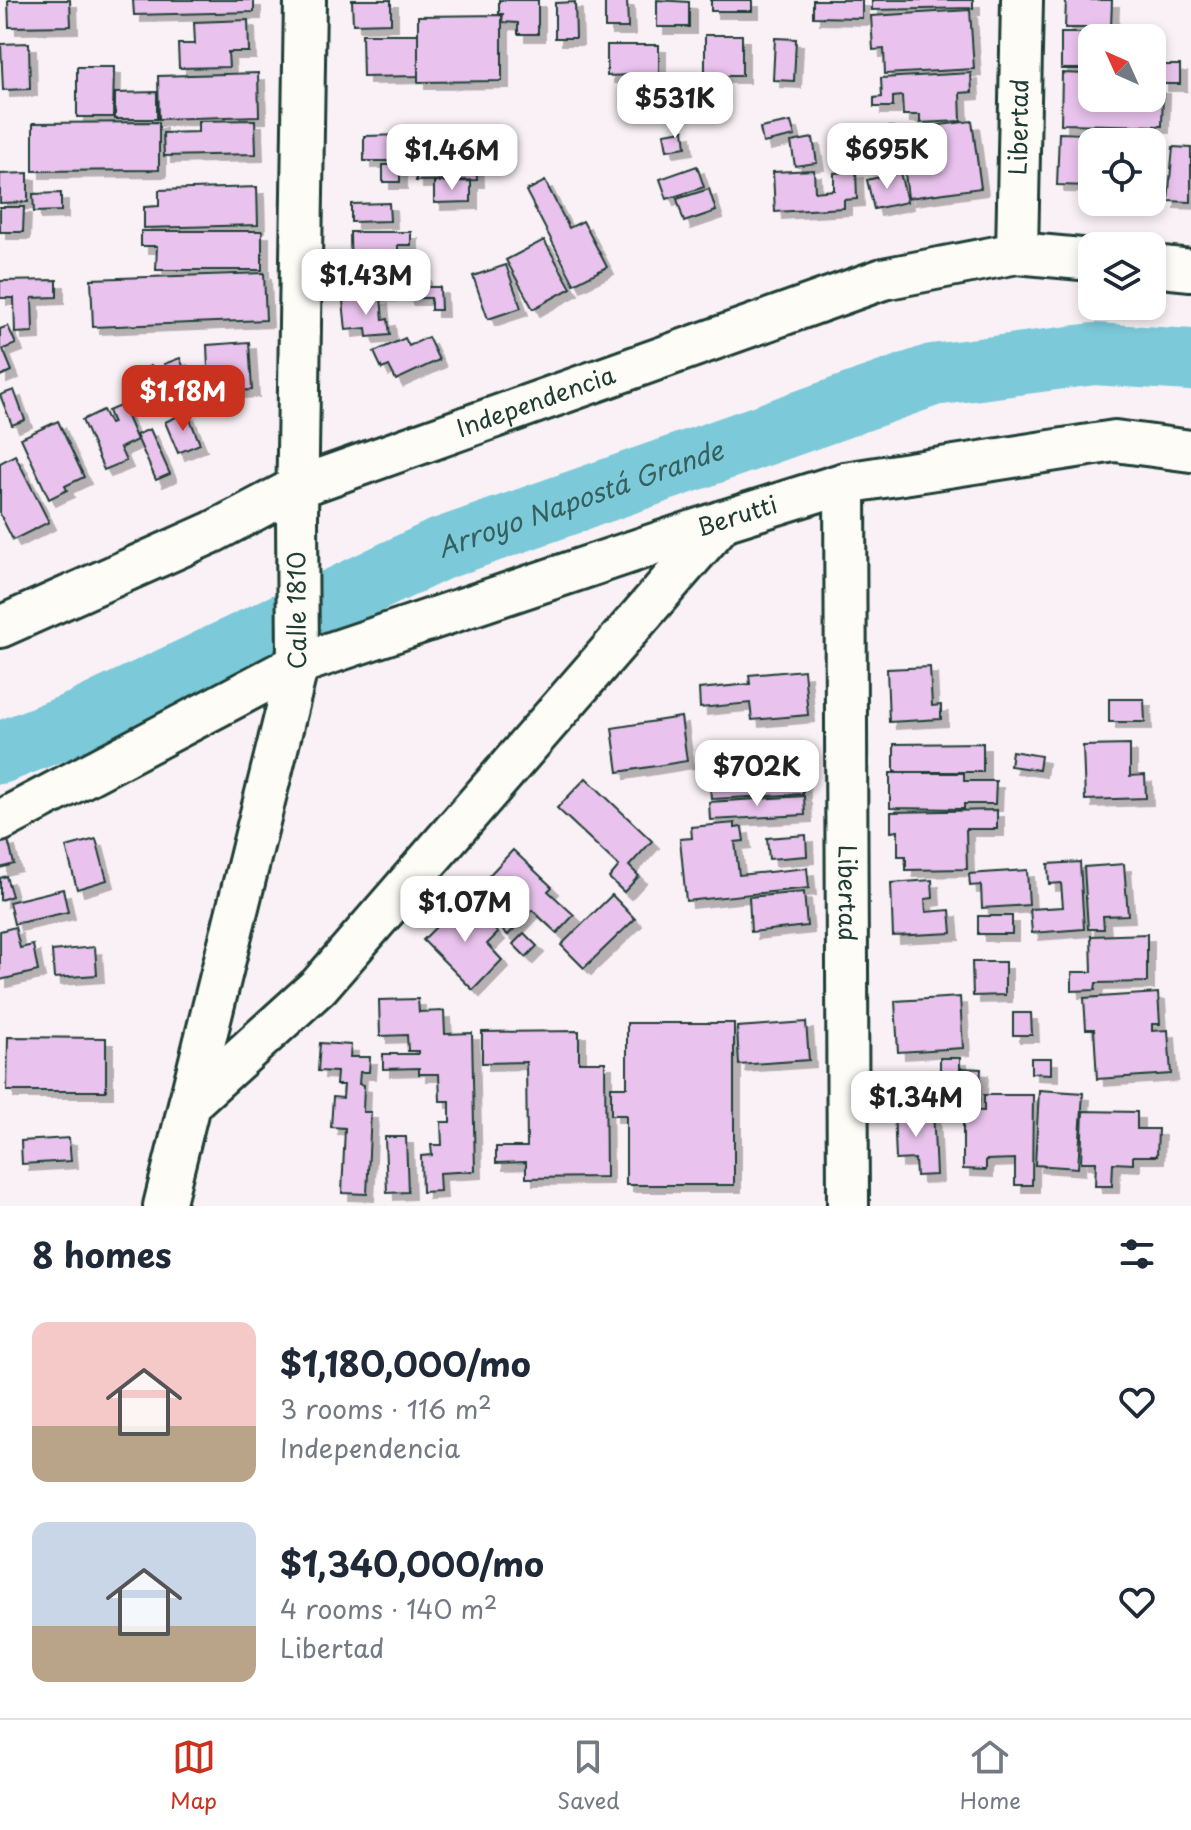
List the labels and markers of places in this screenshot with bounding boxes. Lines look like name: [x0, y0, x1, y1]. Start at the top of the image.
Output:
pin: $531K: [619, 72, 731, 140]
pin: $695K: [831, 123, 943, 191]
pin: $1.46M: [387, 124, 517, 192]
pin: $1.43M: [301, 249, 431, 317]
pin: $1.18M: [118, 365, 248, 433]
pin: $702K: [701, 740, 813, 808]
pin: $1.07M: [400, 876, 530, 944]
pin: $1.34M: [851, 1071, 981, 1139]

